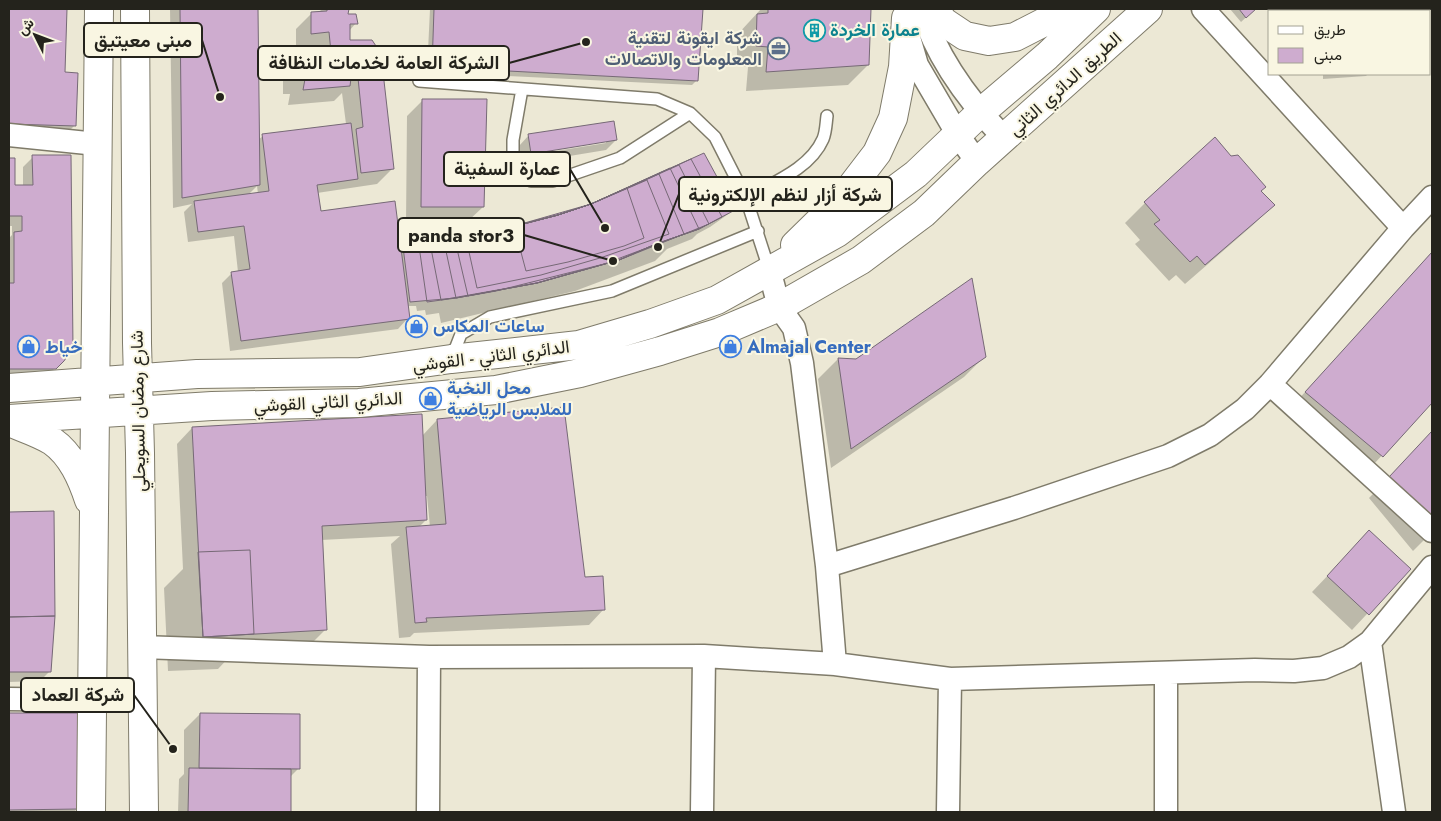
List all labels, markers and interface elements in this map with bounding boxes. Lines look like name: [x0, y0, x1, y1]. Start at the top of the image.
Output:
north arrow: [10, 10, 60, 60]
legend: [1268, 10, 1431, 75]
text: ش: [12, 13, 39, 39]
place label: عمارة الخردة: [830, 17, 920, 43]
building icon: عمارة الخردة: [802, 18, 826, 42]
text: طريق: [1314, 19, 1346, 41]
callout: مبنى معيتيق: [84, 23, 202, 57]
place label: شركة ايقونة لتقنية المعلومات والاتصالات: [605, 25, 762, 72]
street label: الطريق الدائري الثاني: [1002, 26, 1129, 144]
text: مبنى معيتيق: [94, 27, 192, 54]
office icon: شركة ايقونة لتقنية المعلومات والاتصالات: [766, 36, 790, 60]
text: مبنى: [1314, 44, 1342, 66]
callout: الشركة العامة لخدمات النظافة: [258, 46, 509, 80]
text: الشركة العامة لخدمات النظافة: [268, 49, 500, 76]
callout: عمارة السفينة: [444, 152, 570, 186]
text: عمارة السفينة: [454, 155, 560, 182]
callout: شركة أزار لنظم الإلكترونية: [679, 177, 892, 211]
text: شركة أزار لنظم الإلكترونية: [688, 181, 882, 208]
callout: panda stor3: [398, 218, 524, 252]
text: panda stor3: [408, 222, 514, 249]
place label: ساعات المكاس: [433, 313, 545, 339]
shop icon: ساعات المكاس: [405, 314, 429, 338]
street label: شارع رمضان السويحلي: [124, 330, 154, 492]
street label: الدائري الثاني - القوشي: [411, 333, 571, 381]
place label: خياط: [45, 334, 82, 360]
place label: Almajal Center: [746, 334, 872, 360]
shop icon: خياط: [17, 335, 41, 359]
shop icon: Almajal Center: [719, 335, 743, 359]
place label: محل النخبة للملابس الرياضية: [447, 375, 572, 422]
street label: الدائري الثاني القوشي: [253, 385, 403, 421]
shop icon: محل النخبة للملابس الرياضية: [419, 386, 443, 410]
callout: شركة العماد: [21, 678, 134, 712]
text: شركة العماد: [32, 681, 124, 708]

